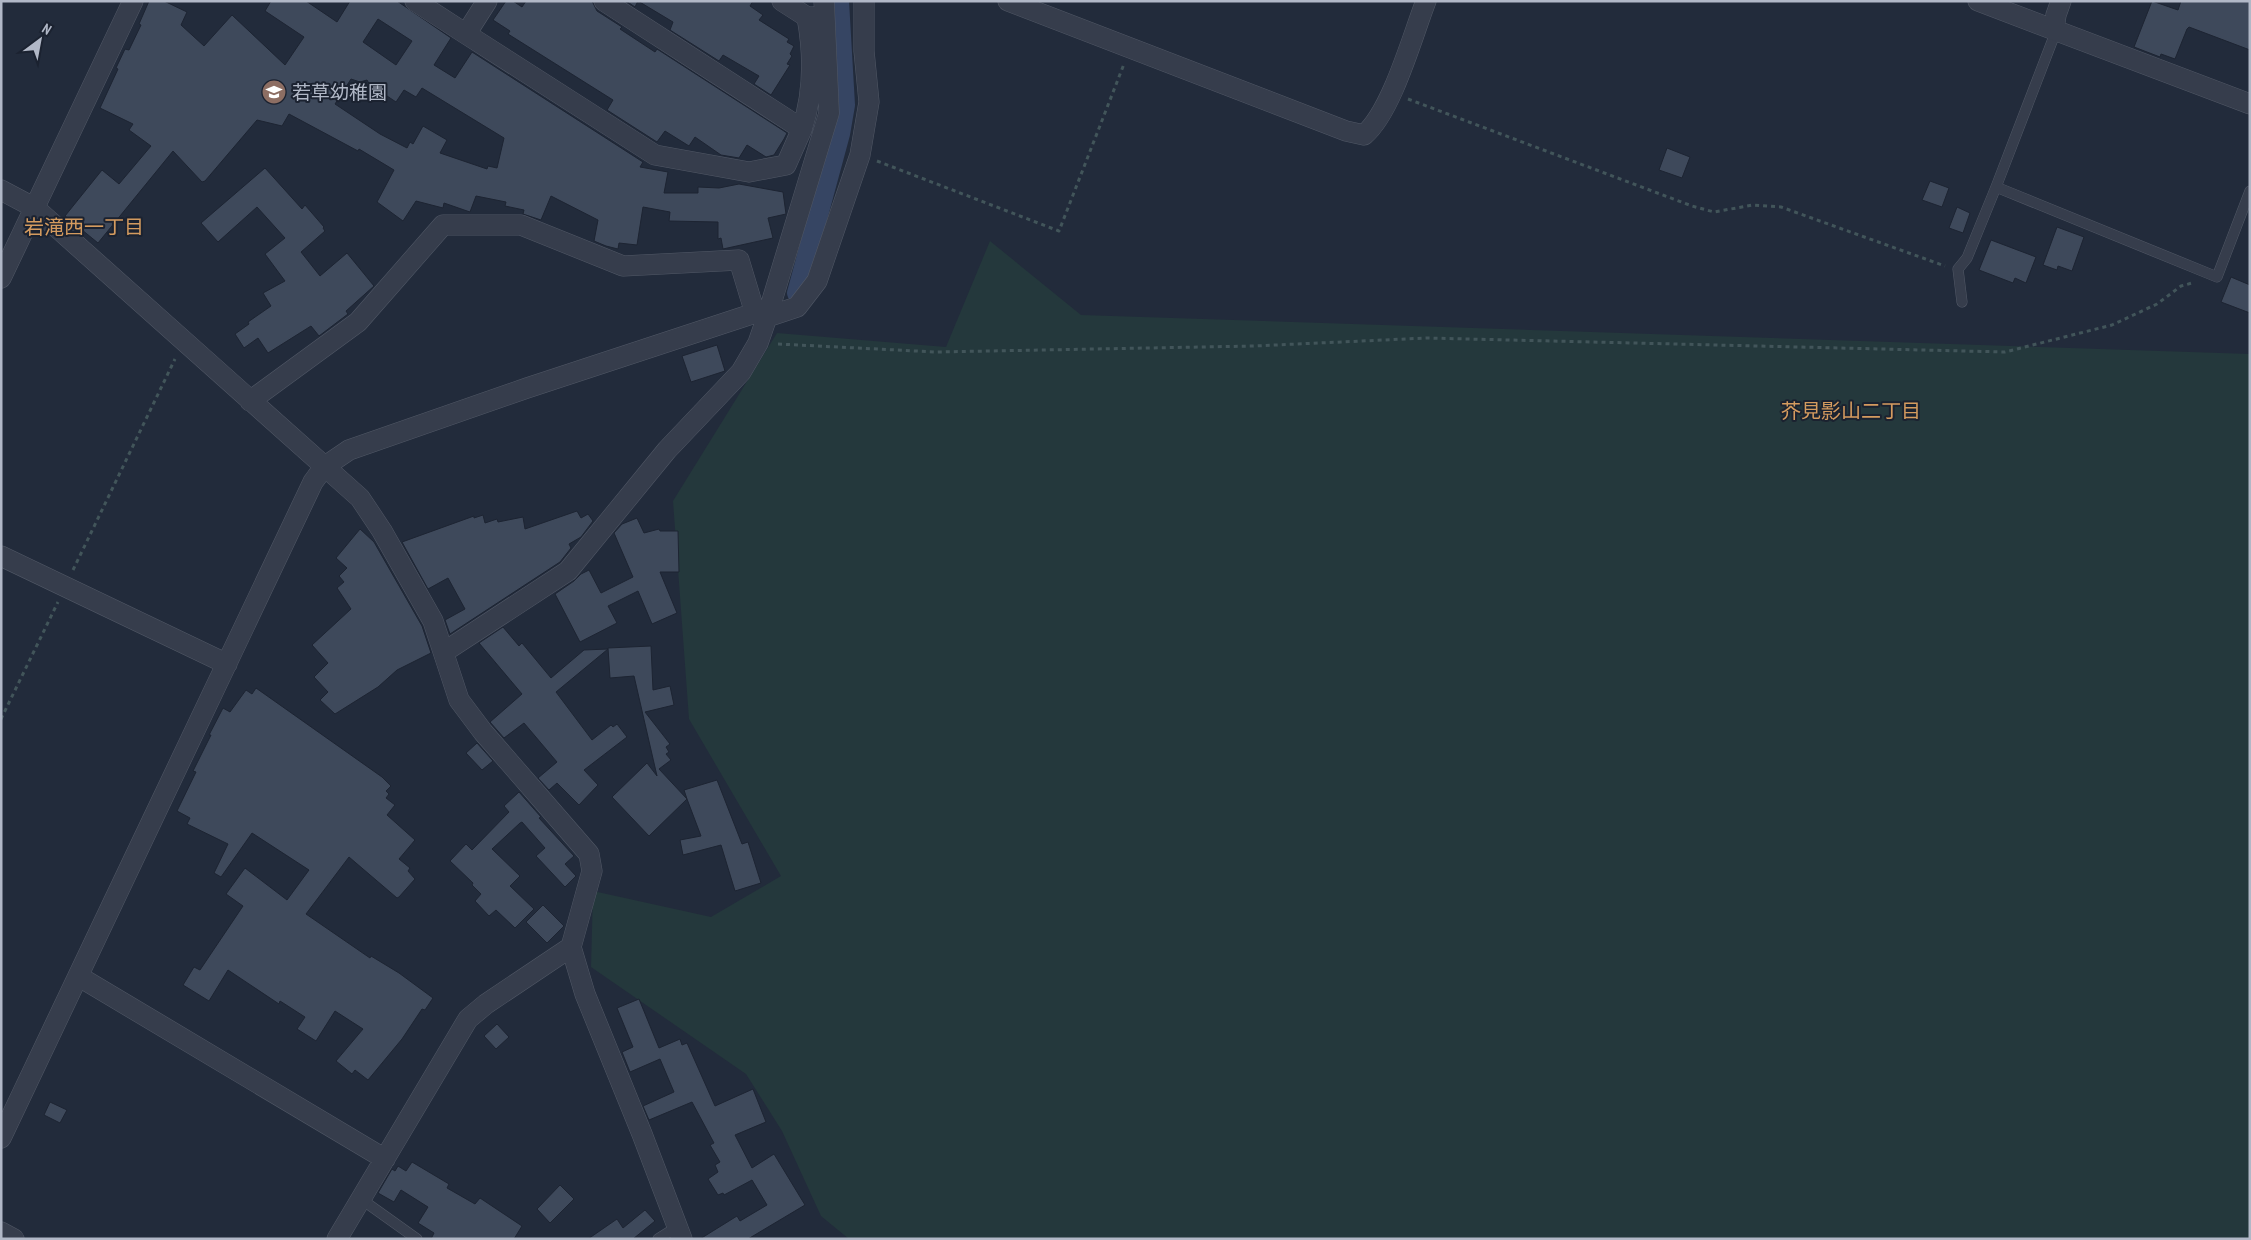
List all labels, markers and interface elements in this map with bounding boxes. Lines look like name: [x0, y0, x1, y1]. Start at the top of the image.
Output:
north arrow: [15, 15, 65, 65]
text: N: [39, 19, 55, 39]
school or university icon: 若草幼稚園: [261, 79, 287, 105]
place label: 若草幼稚園: [292, 80, 387, 104]
district label: 岩滝西一丁目: [24, 214, 144, 240]
district label: 芥見影山二丁目: [1781, 398, 1921, 424]

